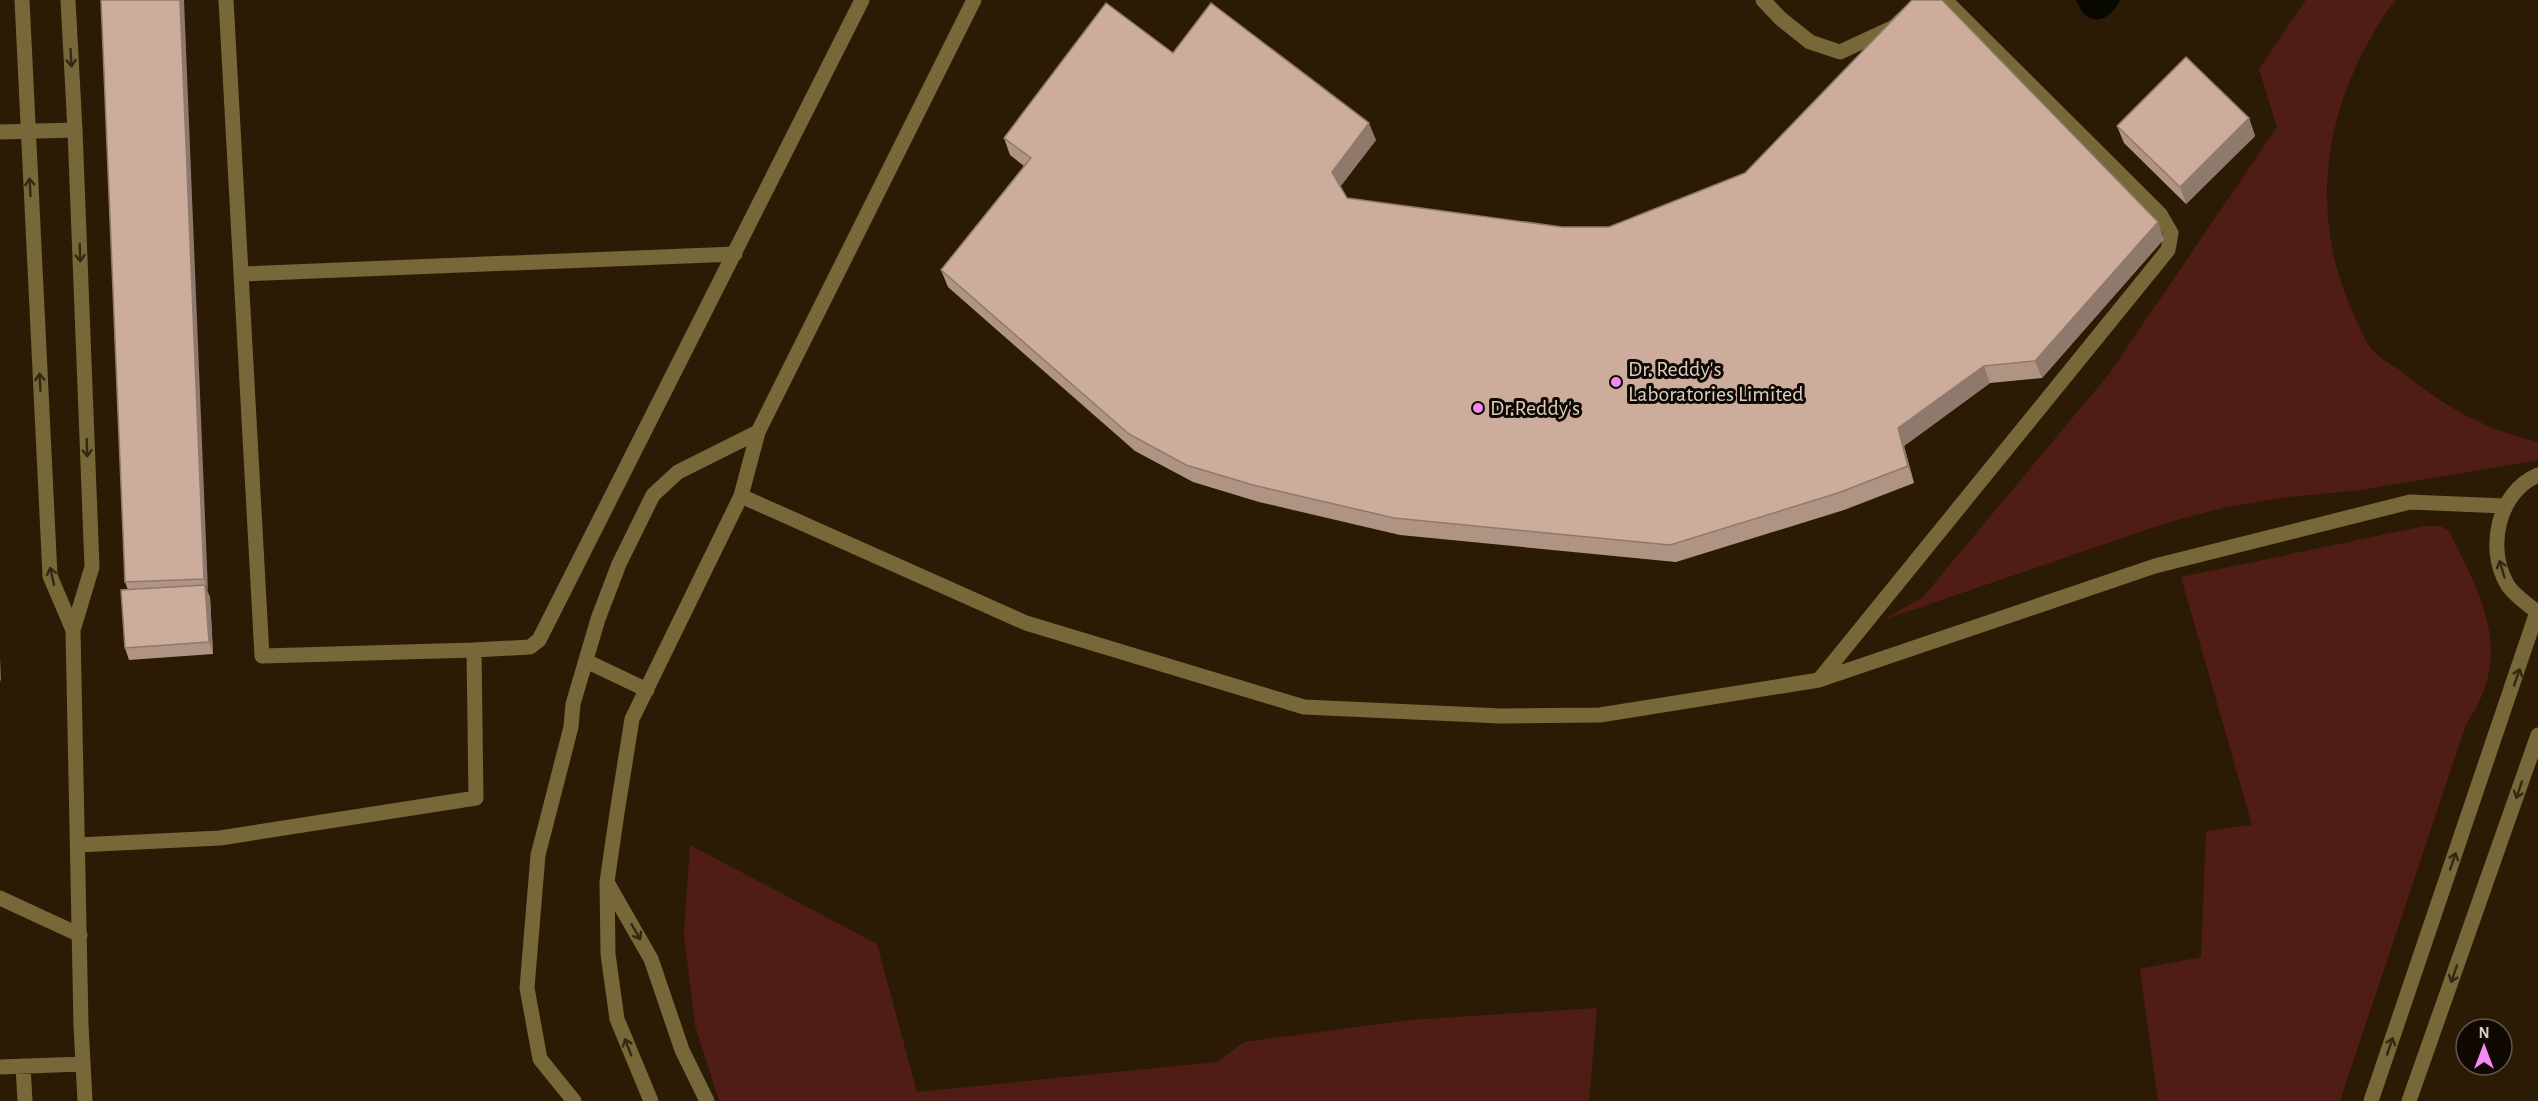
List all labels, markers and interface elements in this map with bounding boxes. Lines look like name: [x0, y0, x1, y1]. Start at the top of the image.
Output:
one-way arrow: [66, 48, 77, 68]
one-way arrow: [25, 178, 36, 198]
one-way arrow: [74, 243, 86, 263]
place label: Dr. Reddy's Laboratories Limited: [1628, 358, 1804, 405]
one-way arrow: [35, 372, 46, 392]
marker: Dr. Reddy's Laboratories Limited: [1609, 375, 1623, 389]
place label: Dr.Reddy's: [1490, 397, 1580, 419]
marker: Dr.Reddy's: [1471, 401, 1485, 415]
one-way arrow: [82, 438, 93, 458]
one-way arrow: [2496, 560, 2507, 579]
one-way arrow: [46, 567, 57, 586]
one-way arrow: [2512, 668, 2523, 687]
one-way arrow: [2512, 780, 2523, 799]
one-way arrow: [2449, 852, 2460, 871]
one-way arrow: [630, 923, 642, 940]
one-way arrow: [2447, 964, 2458, 983]
north arrow: [2454, 1017, 2514, 1077]
text: N: [2478, 1025, 2490, 1041]
one-way arrow: [2385, 1037, 2396, 1056]
one-way arrow: [622, 1039, 633, 1057]

